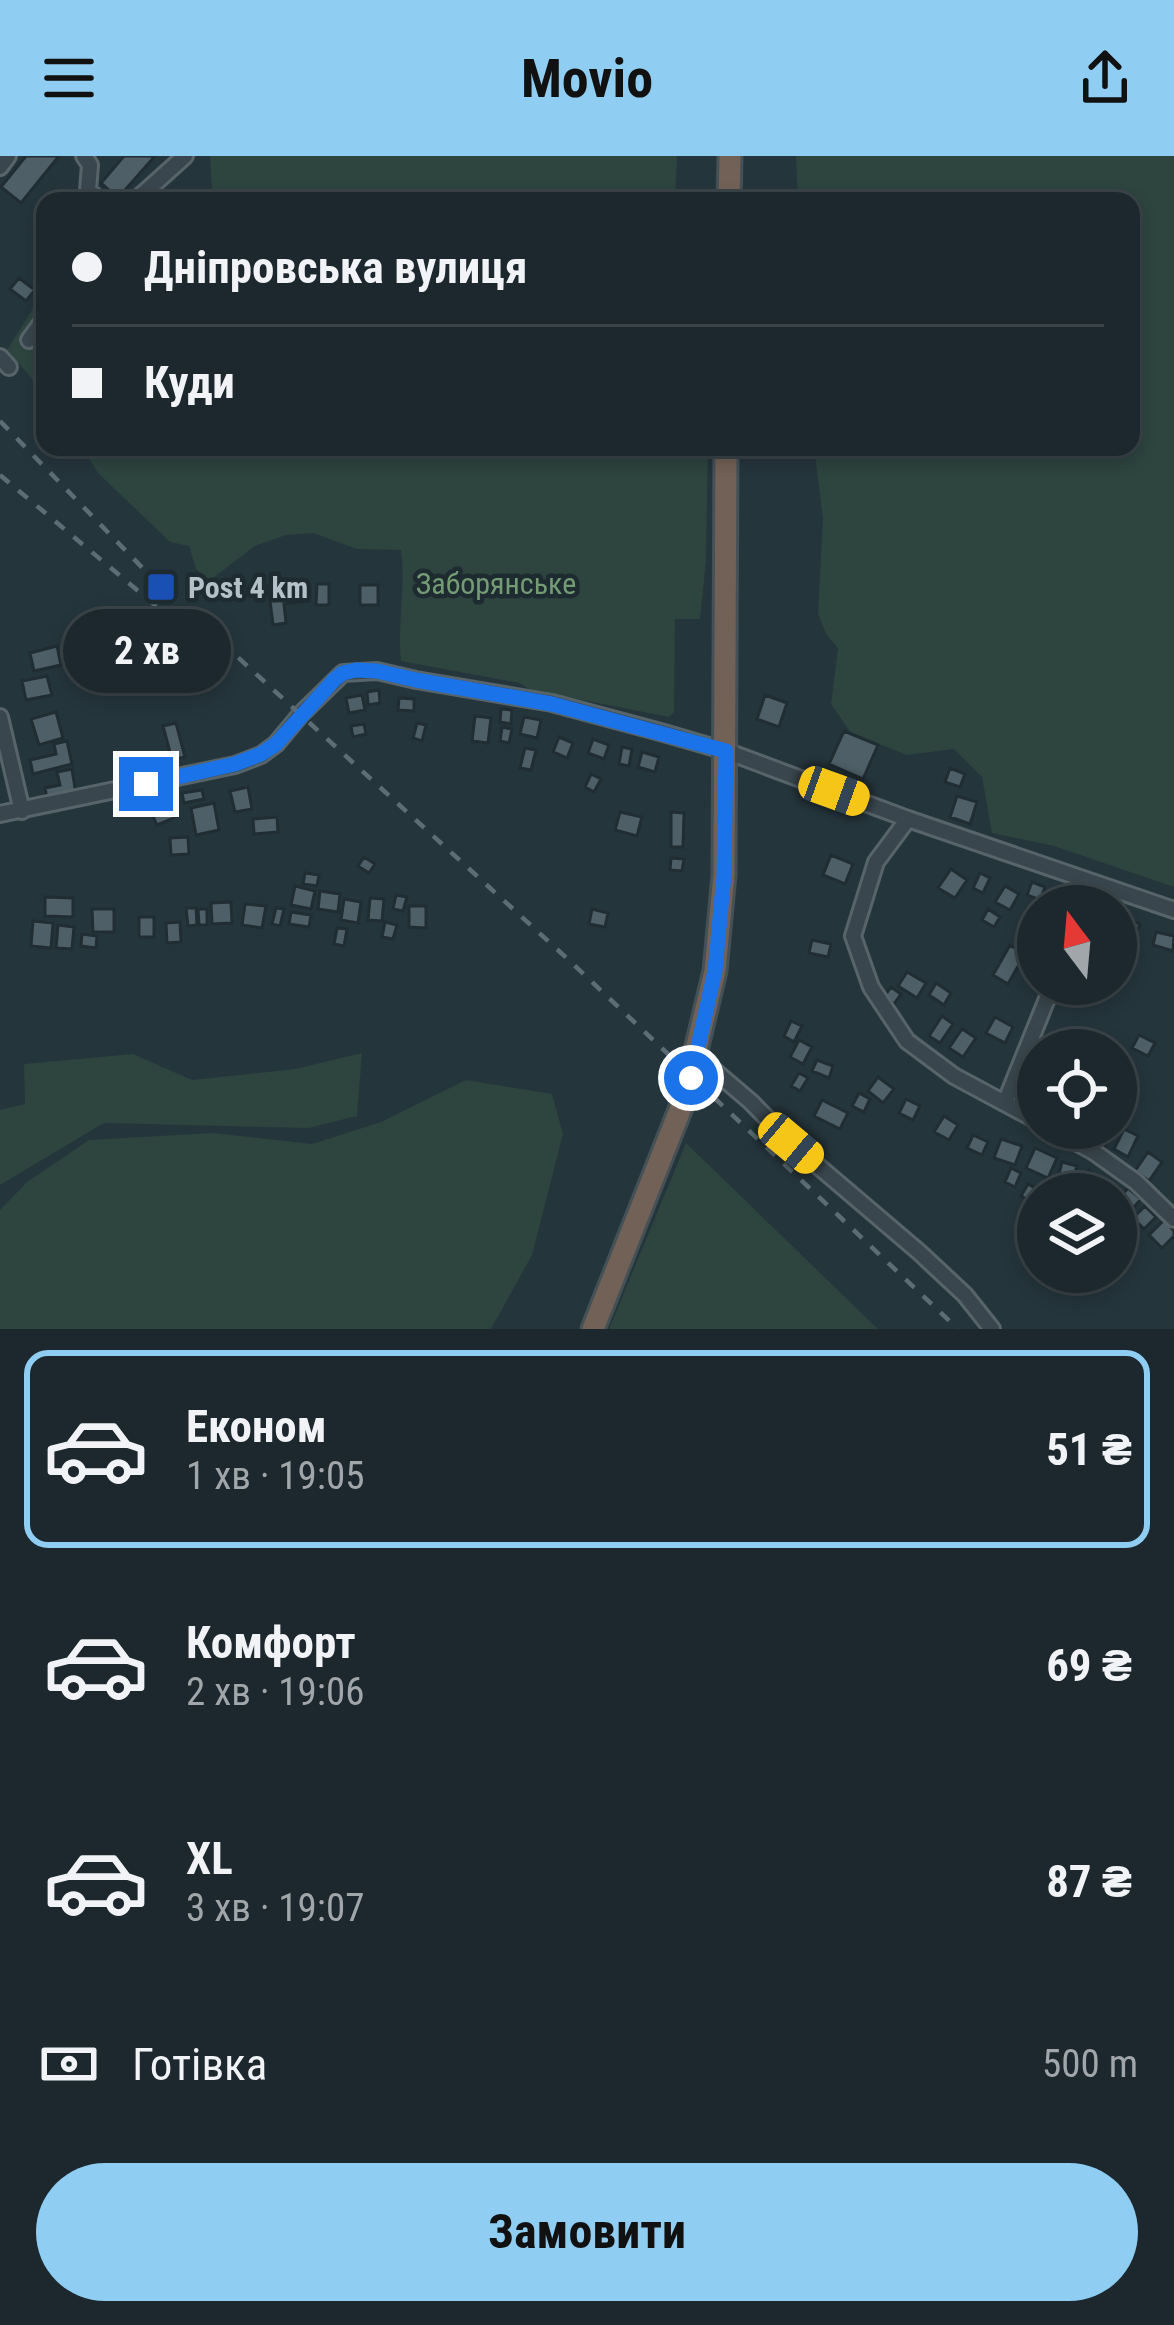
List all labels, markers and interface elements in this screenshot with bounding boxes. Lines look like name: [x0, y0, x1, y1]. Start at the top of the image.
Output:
icon: menu: [36, 45, 102, 111]
icon: share: [1072, 45, 1138, 111]
text: Movio: [521, 47, 653, 110]
text: Дніпровська вулиця: [144, 241, 527, 294]
text: Куди: [144, 356, 235, 409]
park label: Заборянське: [416, 566, 576, 601]
place label: Post 4 km: [188, 570, 308, 605]
marker: Post 4 km: [145, 571, 177, 603]
callout: 2 хв: [62, 610, 230, 694]
text: 2 хв: [114, 628, 180, 674]
route end: [119, 757, 173, 811]
car: [794, 762, 874, 820]
north arrow: [1017, 885, 1137, 1005]
map controls: [1017, 885, 1137, 1293]
button: locate: [1017, 1029, 1137, 1149]
route start: [664, 1051, 718, 1105]
car: [752, 1106, 830, 1180]
button: layers: [1017, 1173, 1137, 1293]
icon: car: [42, 1395, 150, 1503]
text: Економ: [186, 1400, 327, 1453]
text: 51 ₴: [1046, 1423, 1132, 1476]
text: 1 хв · 19:05: [186, 1453, 364, 1499]
icon: car: [42, 1611, 150, 1719]
text: Комфорт: [186, 1616, 356, 1669]
text: 69 ₴: [1046, 1639, 1132, 1692]
text: 2 хв · 19:06: [186, 1669, 364, 1715]
icon: car: [42, 1827, 150, 1935]
text: XL: [186, 1832, 233, 1885]
text: 87 ₴: [1046, 1855, 1132, 1908]
text: 3 хв · 19:07: [186, 1885, 364, 1931]
icon: cash: [36, 2031, 102, 2097]
text: Готівка: [132, 2038, 267, 2091]
text: 500 m: [1042, 2041, 1138, 2087]
button: Замовити: [36, 2163, 1138, 2301]

